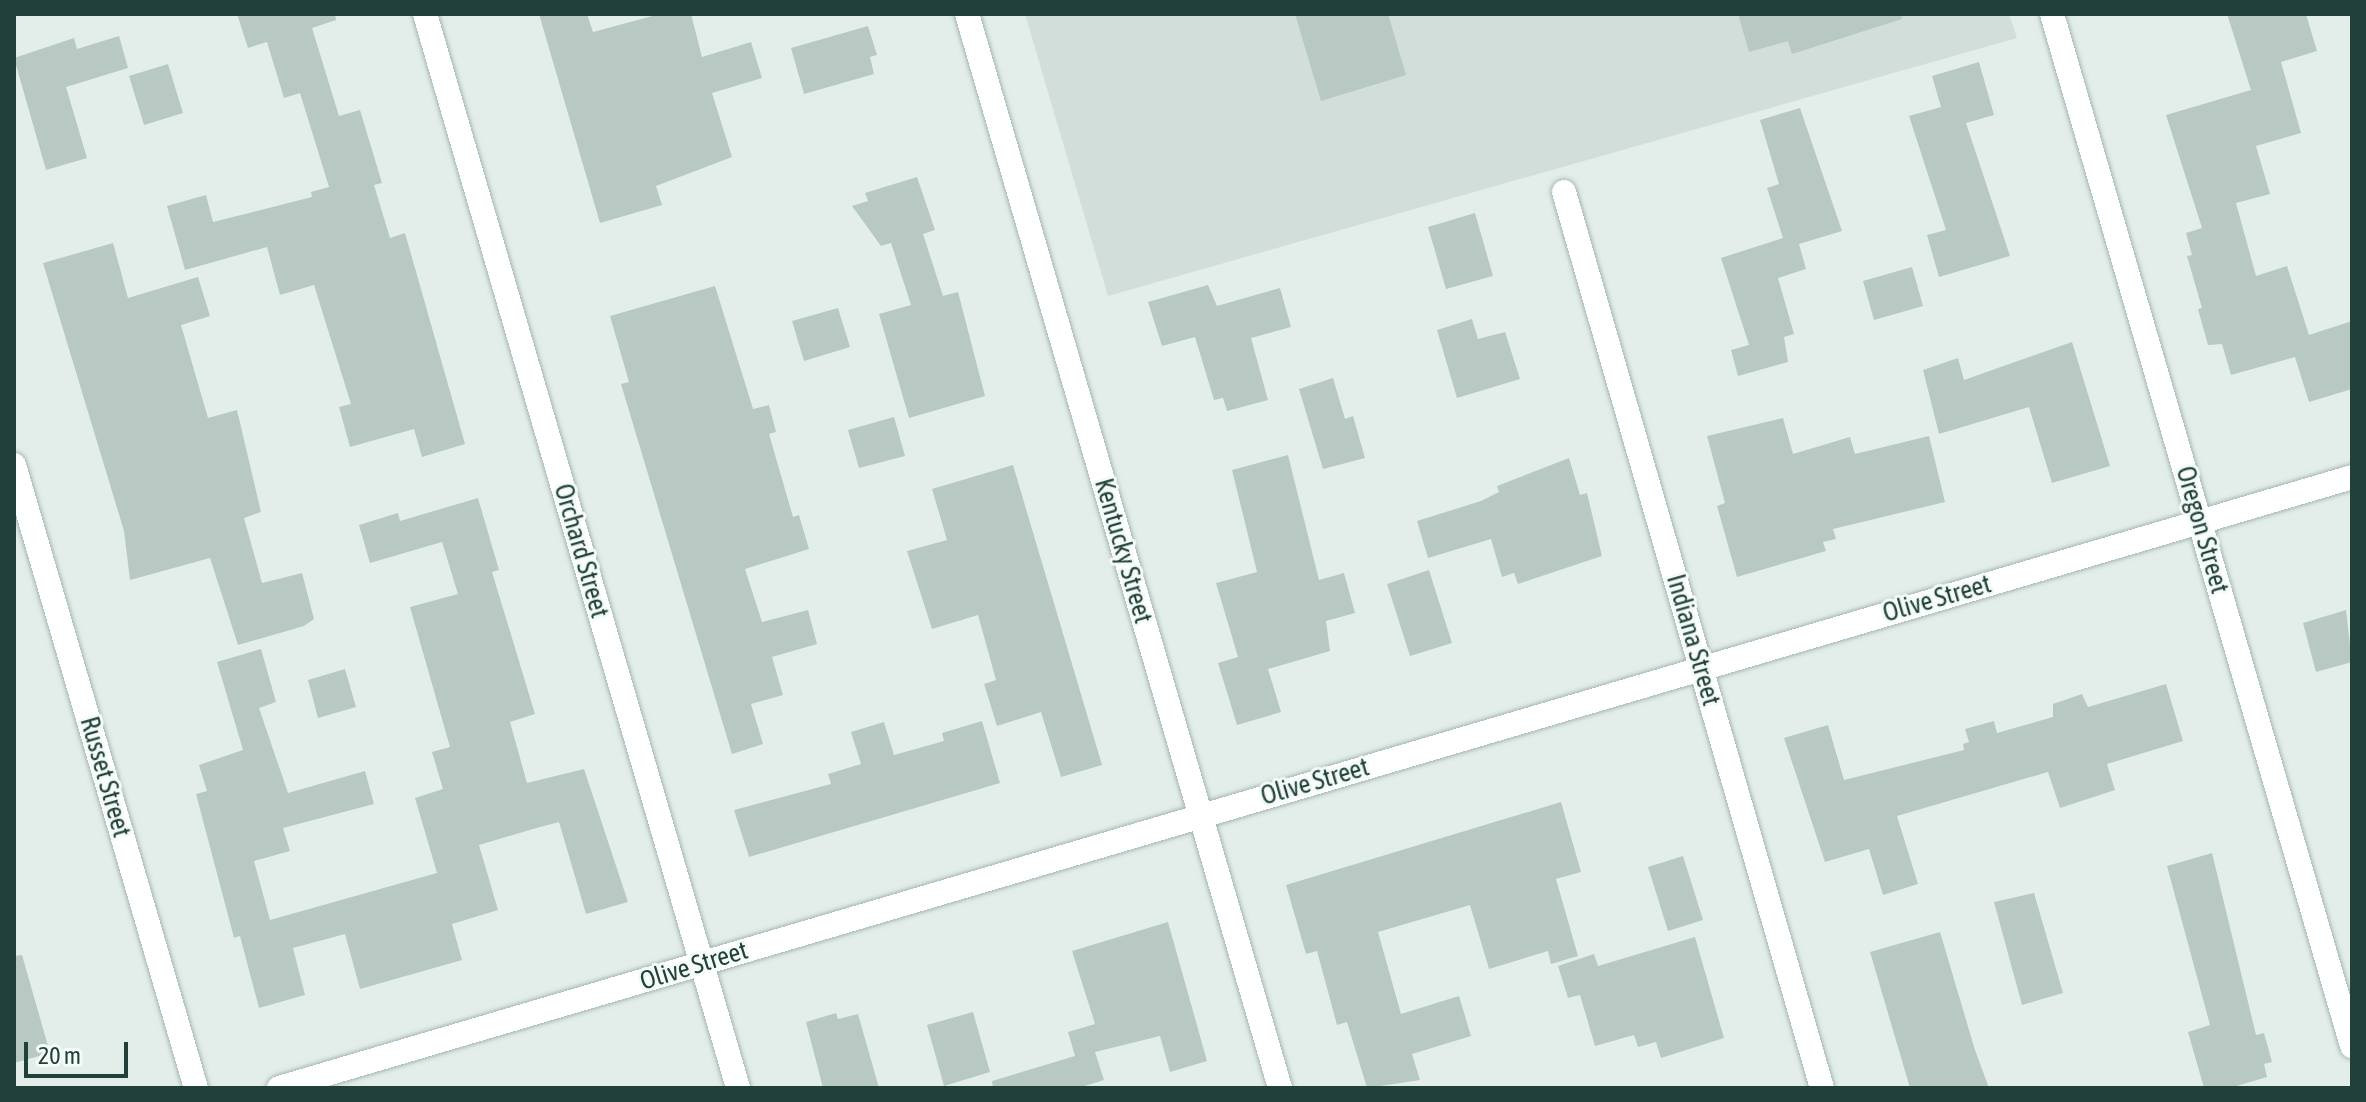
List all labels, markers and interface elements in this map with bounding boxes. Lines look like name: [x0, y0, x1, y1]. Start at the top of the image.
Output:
street label: Oregon Street: [2169, 463, 2235, 597]
street label: Kentucky Street: [1087, 475, 1159, 627]
street label: Orchard Street: [547, 480, 615, 622]
street label: Olive Street: [1879, 569, 1995, 629]
street label: Indiana Street: [1659, 571, 1727, 709]
street label: Russet Street: [73, 713, 137, 841]
street label: Olive Street: [1257, 752, 1373, 812]
street label: Olive Street: [636, 935, 752, 997]
scale bar: [28, 1026, 132, 1076]
text: 20 m: [38, 1042, 81, 1069]

